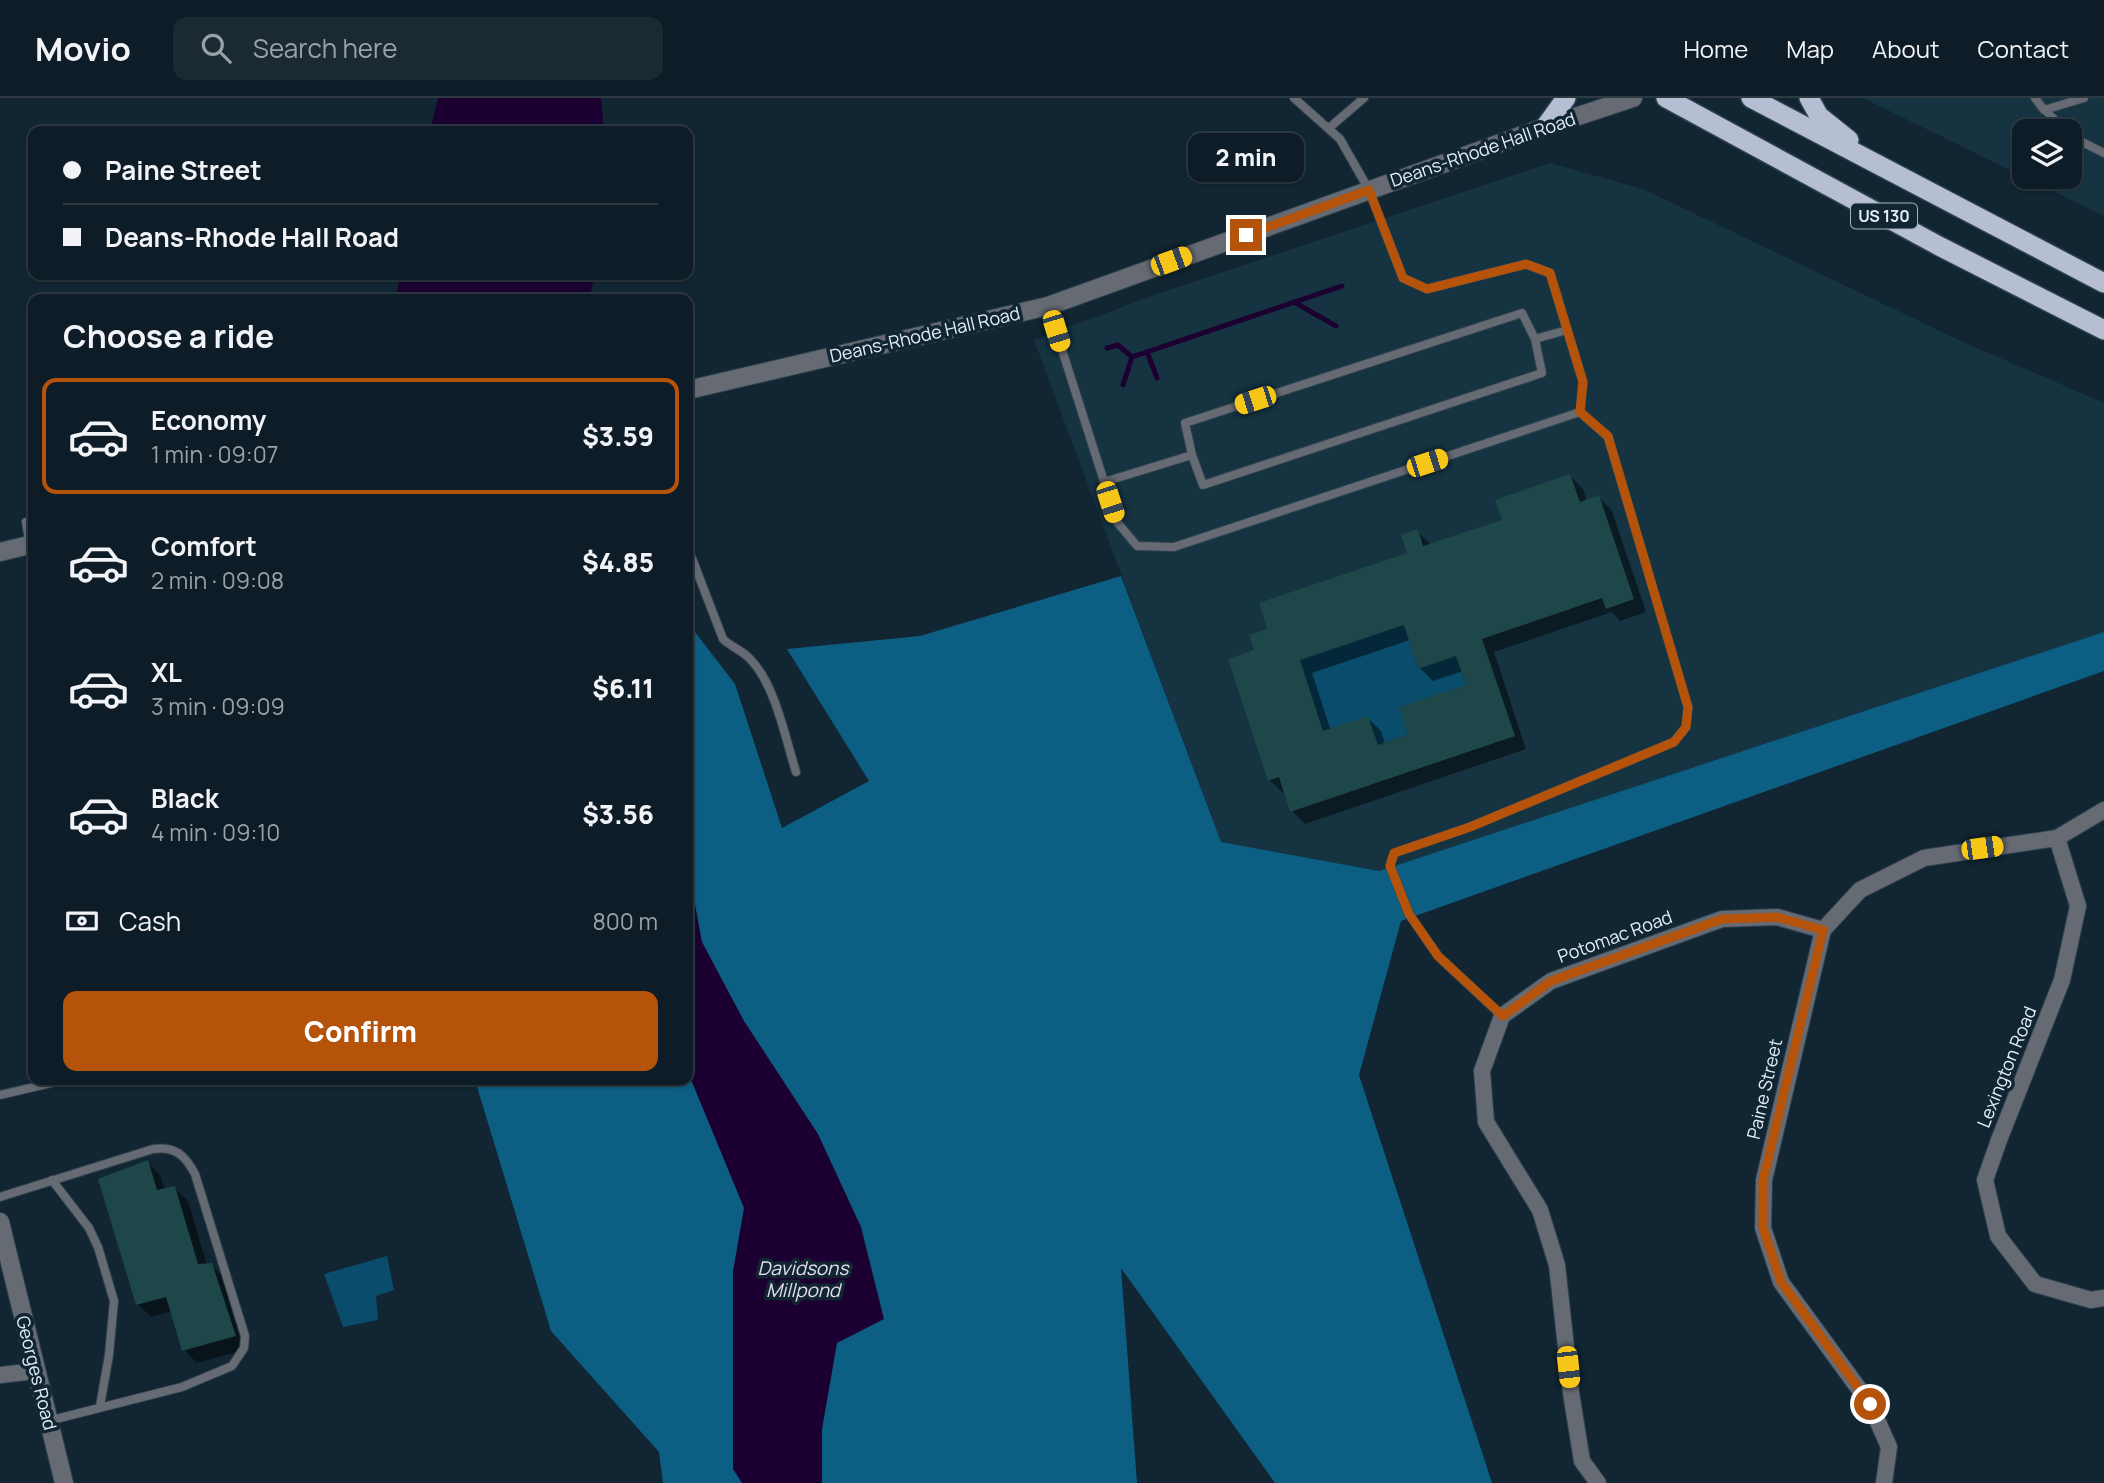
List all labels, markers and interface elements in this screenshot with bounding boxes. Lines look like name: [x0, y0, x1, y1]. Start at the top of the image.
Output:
search box: [173, 17, 663, 80]
text: Movio: [35, 26, 131, 71]
icon: search: [197, 29, 235, 67]
text: Search here: [253, 30, 397, 66]
text: Home: [1683, 32, 1748, 65]
text: Map: [1786, 32, 1834, 65]
text: About: [1872, 32, 1940, 65]
text: Contact: [1978, 32, 2069, 65]
street label: Deans-Rhode Hall Road: [1387, 106, 1579, 192]
map controls: [2012, 119, 2082, 189]
button: layers: [2012, 119, 2082, 189]
callout: 2 min: [1188, 134, 1304, 183]
text: 2 min: [1216, 141, 1277, 173]
text: Paine Street: [105, 152, 261, 188]
road number: US 130: [1851, 204, 1917, 228]
text: Deans-Rhode Hall Road: [105, 219, 399, 255]
route end: [1230, 219, 1262, 251]
car: [1148, 244, 1195, 278]
street label: Deans-Rhode Hall Road: [827, 300, 1022, 368]
car: [1040, 308, 1073, 354]
text: Choose a ride: [63, 314, 274, 358]
car: [1232, 384, 1279, 416]
text: Economy: [151, 402, 266, 438]
icon: car: [67, 405, 130, 468]
text: $3.59: [582, 418, 654, 454]
text: 1 min · 09:07: [151, 438, 278, 470]
car: [1404, 447, 1451, 479]
car: [1094, 479, 1127, 525]
text: Comfort: [151, 528, 257, 564]
icon: car: [67, 531, 130, 594]
text: $4.85: [582, 544, 654, 580]
text: 2 min · 09:08: [151, 564, 284, 596]
text: XL: [151, 654, 182, 690]
icon: car: [67, 657, 130, 720]
text: $6.11: [592, 670, 654, 706]
text: 3 min · 09:09: [151, 690, 285, 722]
text: Black: [151, 780, 219, 816]
icon: car: [67, 783, 130, 846]
text: $3.56: [582, 796, 654, 832]
text: 4 min · 09:10: [151, 816, 280, 848]
car: [1960, 835, 2005, 861]
icon: cash: [63, 902, 101, 940]
text: Cash: [119, 903, 181, 939]
street label: Potomac Road: [1554, 904, 1675, 968]
text: 800 m: [592, 905, 658, 937]
button: Confirm: [63, 991, 658, 1071]
street label: Lexington Road: [1971, 1002, 2041, 1131]
street label: Paine Street: [1741, 1036, 1787, 1141]
water label: Davidsons Millpond: [758, 1255, 850, 1303]
street label: Georges Road: [11, 1313, 63, 1432]
car: [1556, 1345, 1581, 1389]
route start: [1854, 1388, 1886, 1420]

